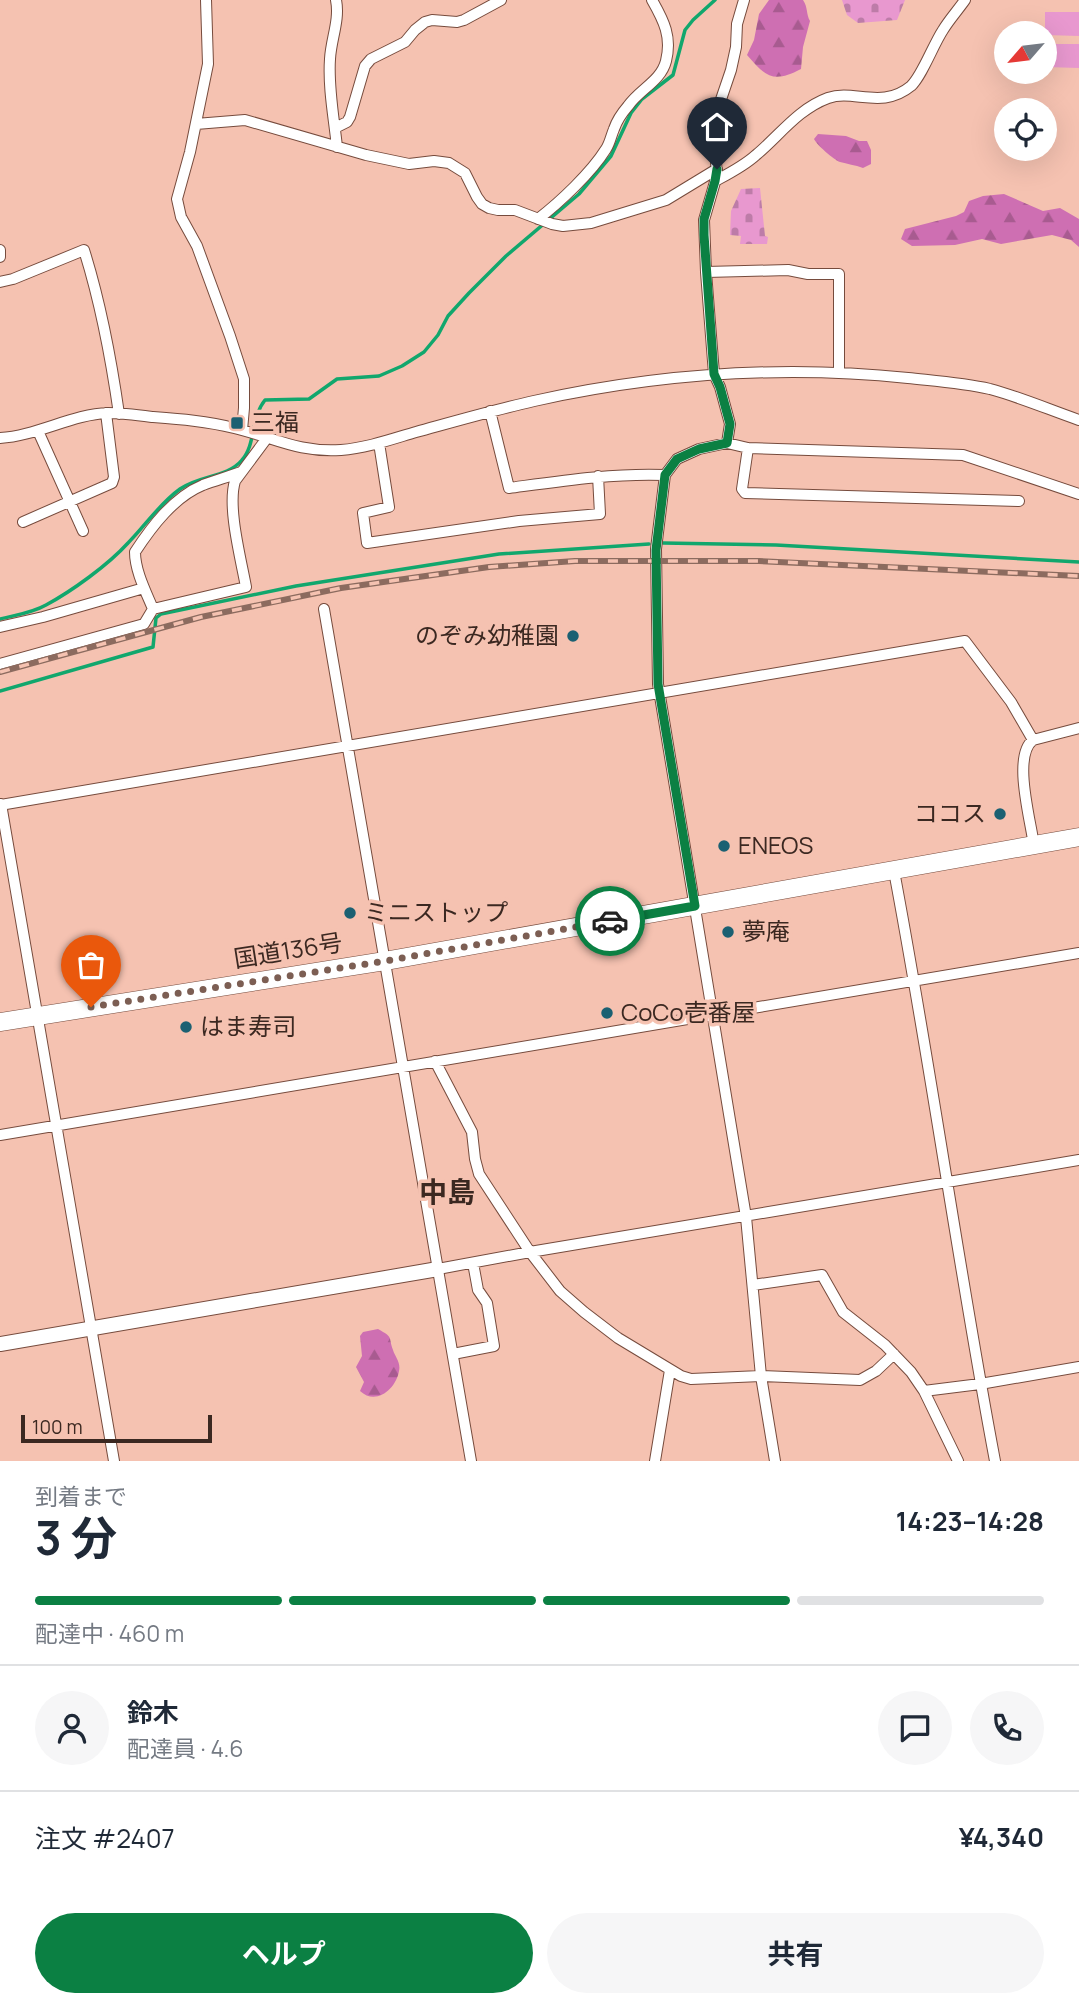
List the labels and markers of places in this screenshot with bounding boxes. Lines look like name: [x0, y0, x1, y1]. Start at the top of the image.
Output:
pin: [687, 97, 747, 169]
place label: 三福: [251, 405, 299, 438]
marker: 三福: [229, 415, 245, 431]
place label: のぞみ幼稚園: [415, 618, 559, 651]
marker: のぞみ幼稚園: [565, 628, 581, 644]
place label: ココス: [914, 796, 986, 829]
marker: ココス: [992, 806, 1008, 822]
place label: ENEOS: [738, 828, 813, 861]
marker: ENEOS: [716, 838, 732, 854]
place label: ミニストップ: [364, 895, 508, 928]
marker: ミニストップ: [342, 905, 358, 921]
place label: 夢庵: [742, 914, 790, 947]
marker: 夢庵: [720, 924, 736, 940]
pin: [61, 935, 121, 1007]
place label: CoCo壱番屋: [621, 995, 756, 1028]
marker: CoCo壱番屋: [599, 1005, 615, 1021]
place label: はま寿司: [200, 1009, 296, 1042]
marker: はま寿司: [178, 1019, 194, 1035]

